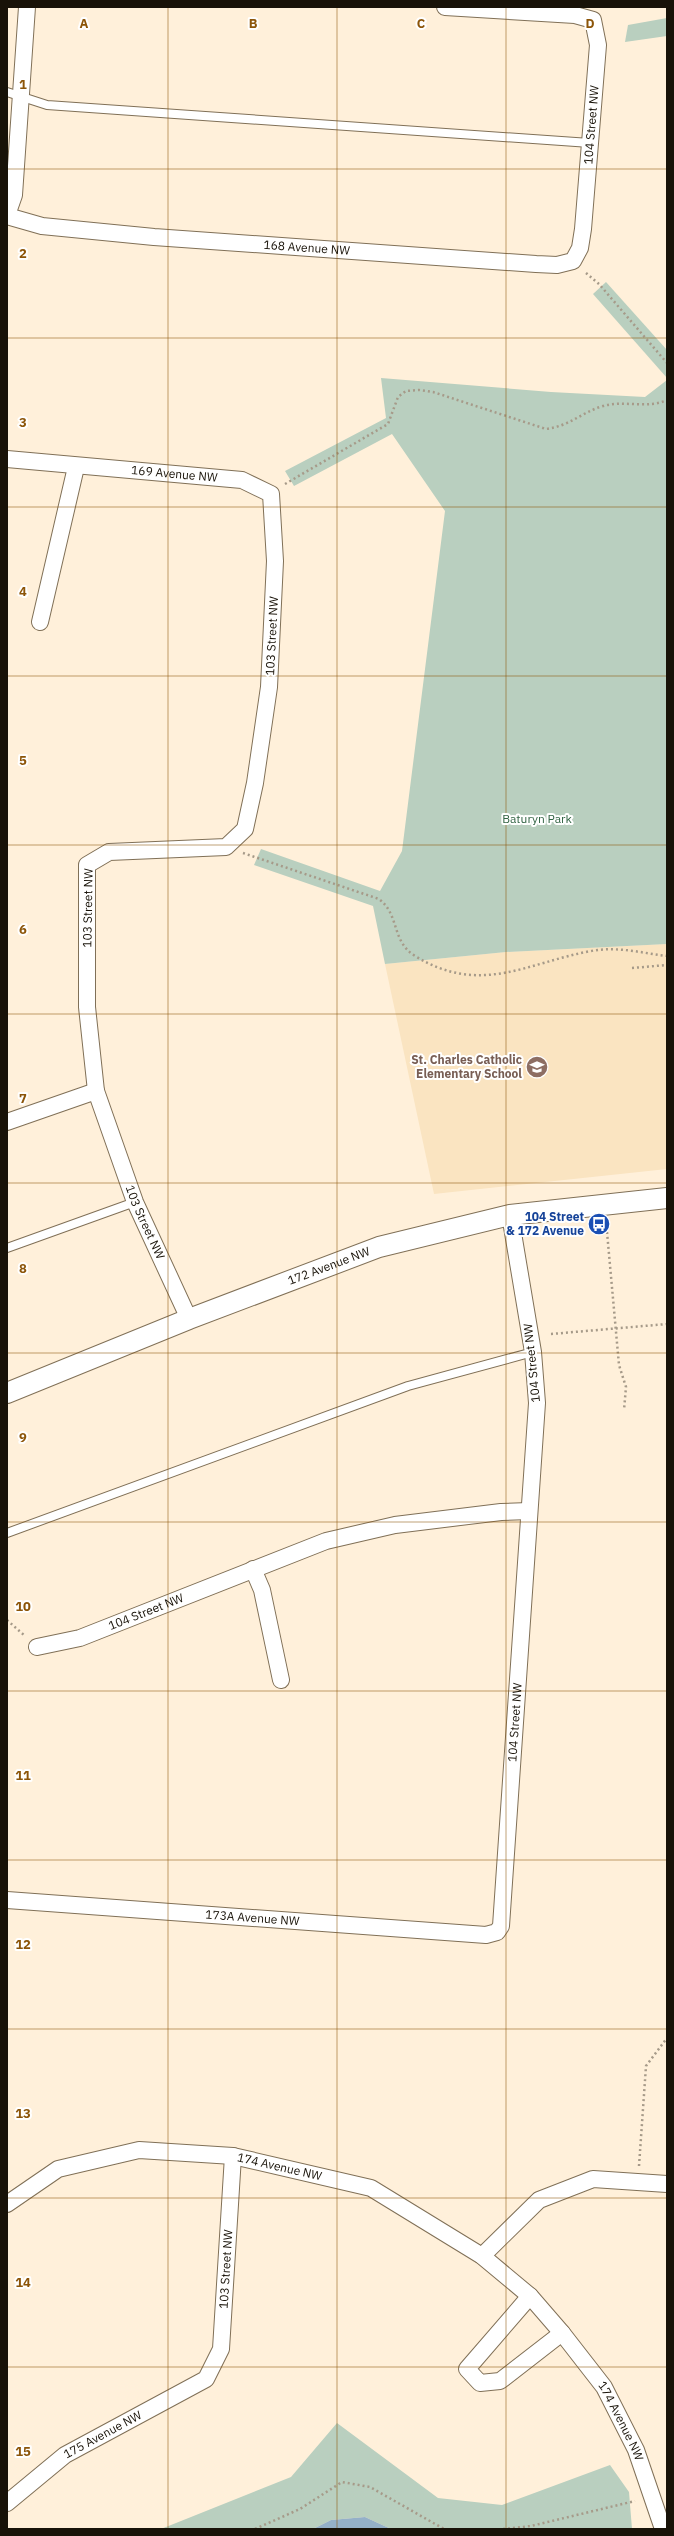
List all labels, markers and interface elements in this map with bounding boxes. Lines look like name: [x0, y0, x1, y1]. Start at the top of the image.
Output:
text: A: [80, 15, 89, 32]
text: B: [249, 15, 258, 32]
text: C: [417, 15, 426, 32]
text: D: [585, 15, 595, 32]
text: 1: [19, 76, 27, 93]
street label: 104 Street NW: [580, 84, 602, 165]
street label: 168 Avenue NW: [263, 237, 351, 258]
text: 2: [19, 245, 27, 262]
text: 3: [19, 414, 27, 431]
street label: 169 Avenue NW: [131, 462, 218, 485]
text: 4: [19, 583, 27, 600]
street label: 103 Street NW: [262, 596, 281, 676]
text: 5: [19, 752, 27, 769]
park label: Baturyn Park: [502, 811, 573, 826]
street label: 103 Street NW: [79, 868, 96, 948]
text: 6: [19, 921, 27, 938]
place label: St. Charles Catholic Elementary School: [411, 1052, 522, 1081]
school or university icon: St. Charles Catholic Elementary School: [524, 1054, 550, 1080]
text: 7: [19, 1090, 27, 1107]
street label: 103 Street NW: [123, 1183, 168, 1262]
place label: 104 Street & 172 Avenue: [506, 1209, 584, 1238]
bus stop icon: 104 Street & 172 Avenue: [586, 1211, 612, 1237]
street label: 172 Avenue NW: [286, 1243, 372, 1288]
text: 8: [19, 1260, 27, 1277]
street label: 104 Street NW: [520, 1323, 543, 1403]
text: 9: [19, 1429, 27, 1446]
street label: 104 Street NW: [106, 1590, 186, 1633]
text: 10: [15, 1598, 31, 1615]
street label: 104 Street NW: [504, 1682, 525, 1762]
text: 11: [15, 1767, 31, 1784]
street label: 173A Avenue NW: [205, 1907, 300, 1928]
text: 12: [15, 1936, 31, 1953]
text: 13: [15, 2105, 31, 2122]
street label: 174 Avenue NW: [236, 2149, 324, 2183]
street label: 103 Street NW: [216, 2229, 235, 2309]
text: 14: [15, 2274, 31, 2291]
street label: 174 Avenue NW: [595, 2378, 647, 2463]
street label: 175 Avenue NW: [61, 2407, 144, 2461]
text: 15: [15, 2443, 31, 2460]

